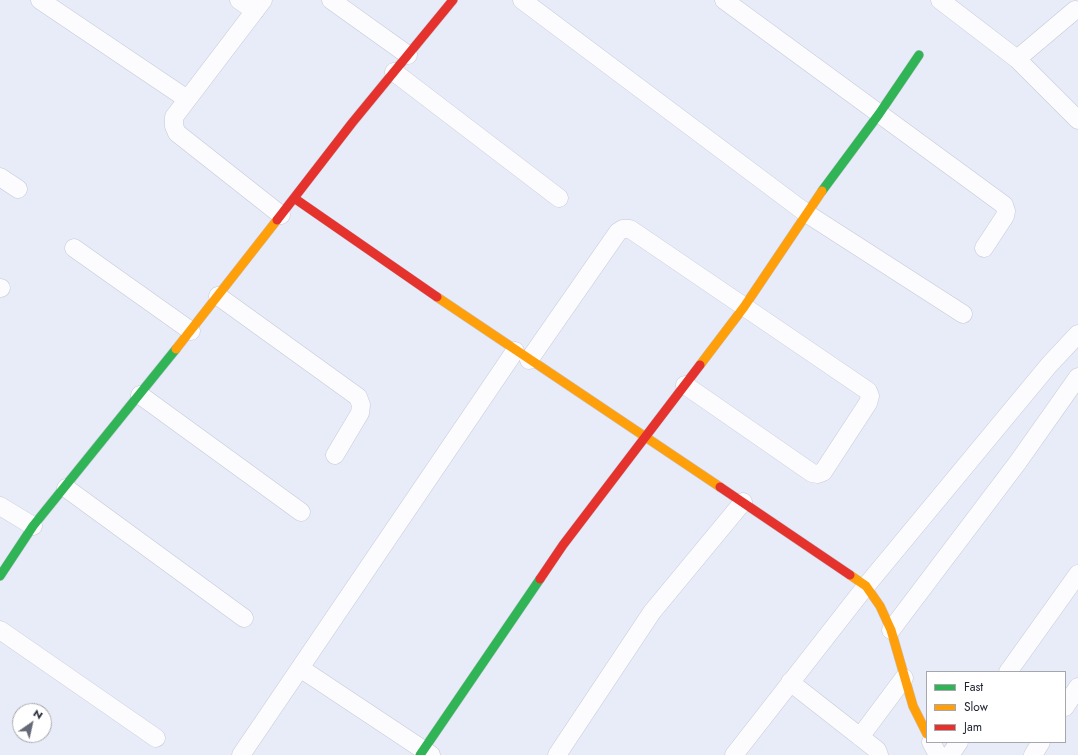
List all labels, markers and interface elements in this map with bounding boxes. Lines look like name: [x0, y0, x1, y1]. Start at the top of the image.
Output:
legend: [926, 671, 1066, 743]
text: Fast: [964, 678, 983, 696]
text: Slow: [964, 698, 988, 716]
north arrow: [12, 703, 52, 743]
text: N: [30, 705, 46, 723]
text: Jam: [964, 718, 982, 736]

